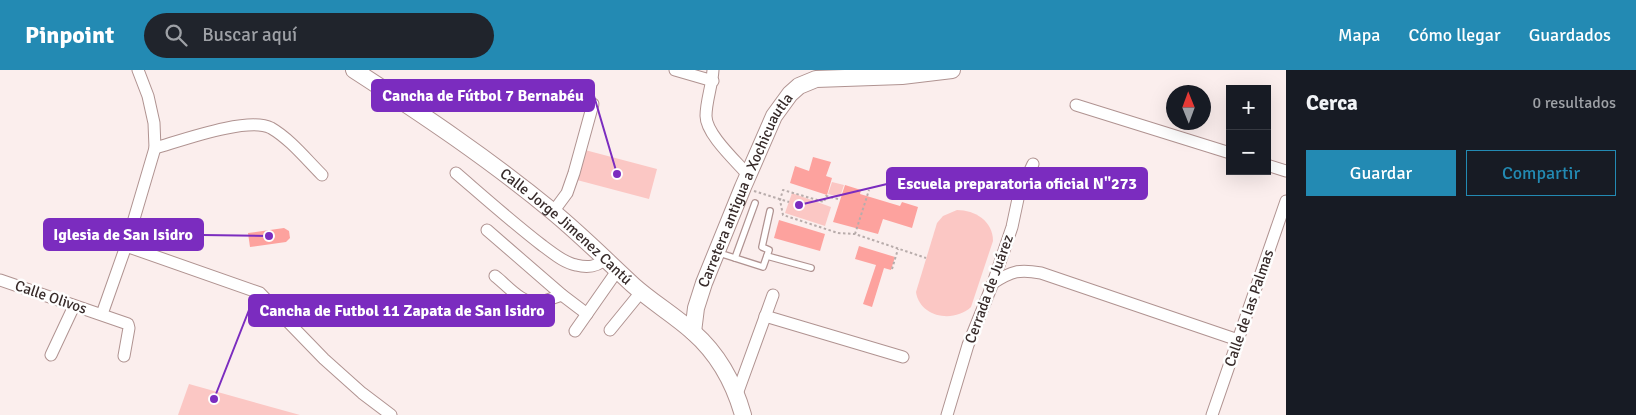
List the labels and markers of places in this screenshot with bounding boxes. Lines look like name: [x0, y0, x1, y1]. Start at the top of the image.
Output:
callout: Cancha de Fútbol 7 Bernabéu: [372, 80, 594, 111]
callout: Escuela preparatoria oficial N"273: [887, 168, 1147, 199]
callout: Iglesia de San Isidro: [44, 219, 203, 250]
callout: Cancha de Futbol 11 Zapata de San Isidro: [249, 295, 554, 326]

